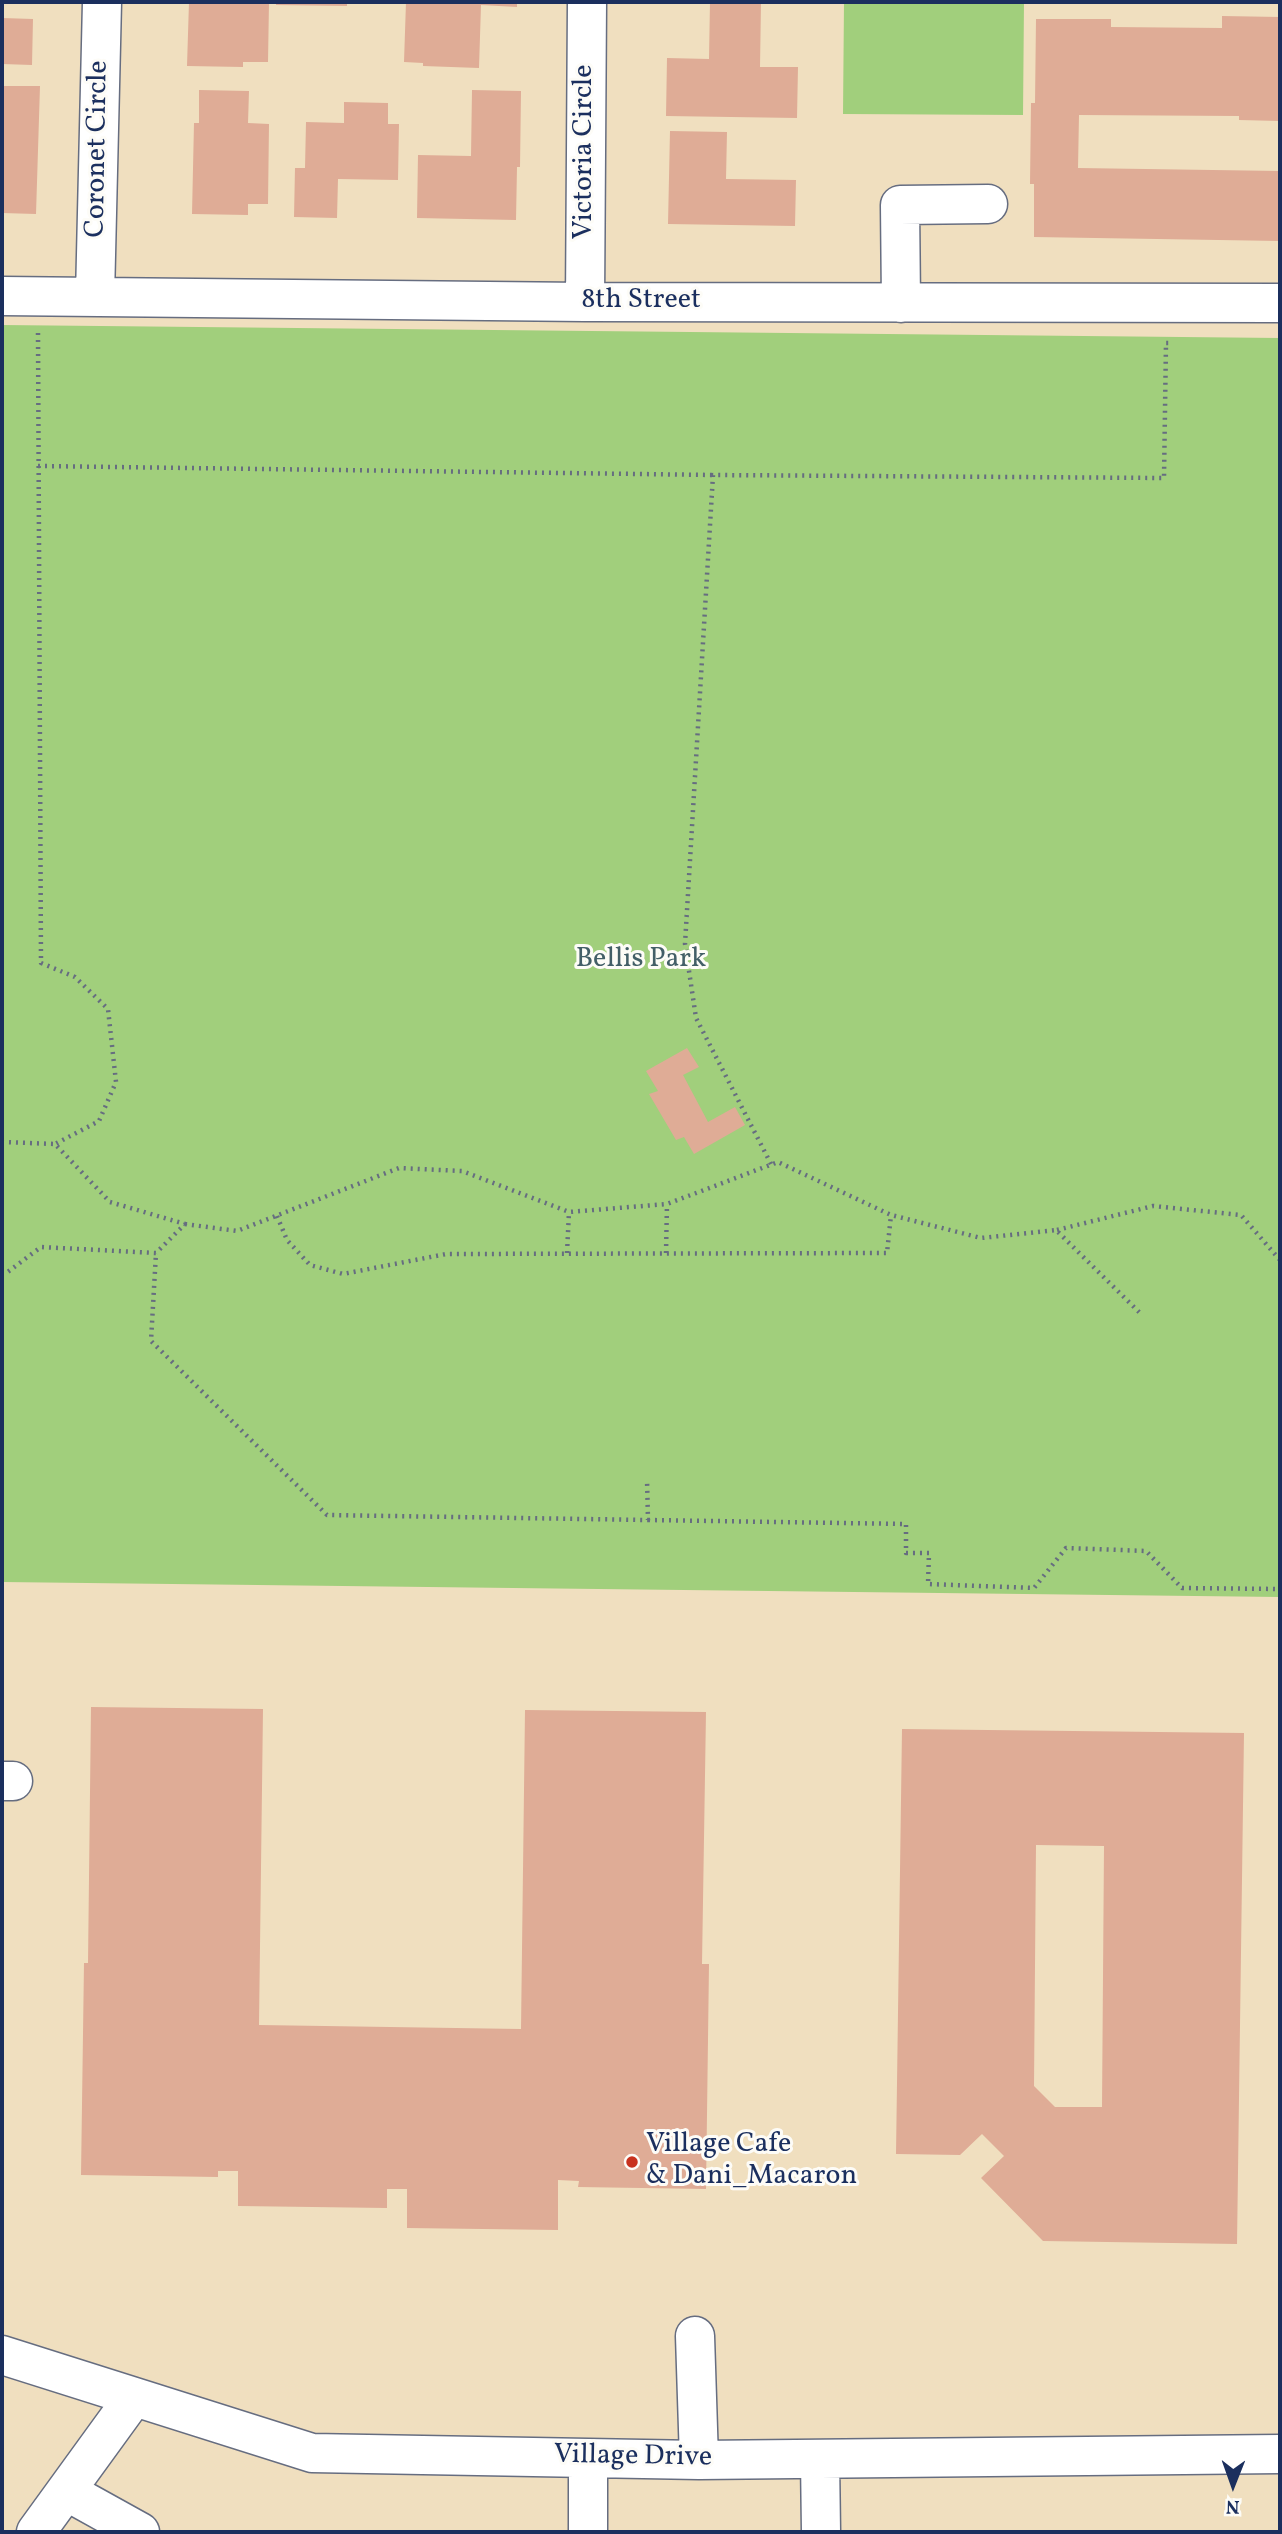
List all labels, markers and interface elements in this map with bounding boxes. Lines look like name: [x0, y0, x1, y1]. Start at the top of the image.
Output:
street label: Coronet Circle: [81, 60, 117, 238]
street label: Victoria Circle: [569, 65, 603, 239]
street label: 8th Street: [581, 285, 701, 319]
park label: Bellis Park: [576, 944, 706, 978]
place label: Village Cafe & Dani_Macaron: [646, 2129, 857, 2195]
marker: Village Cafe & Dani_Macaron: [624, 2154, 640, 2170]
street label: Village Drive: [553, 2440, 713, 2476]
north arrow: [1198, 2450, 1268, 2520]
text: N: [1226, 2493, 1240, 2519]

